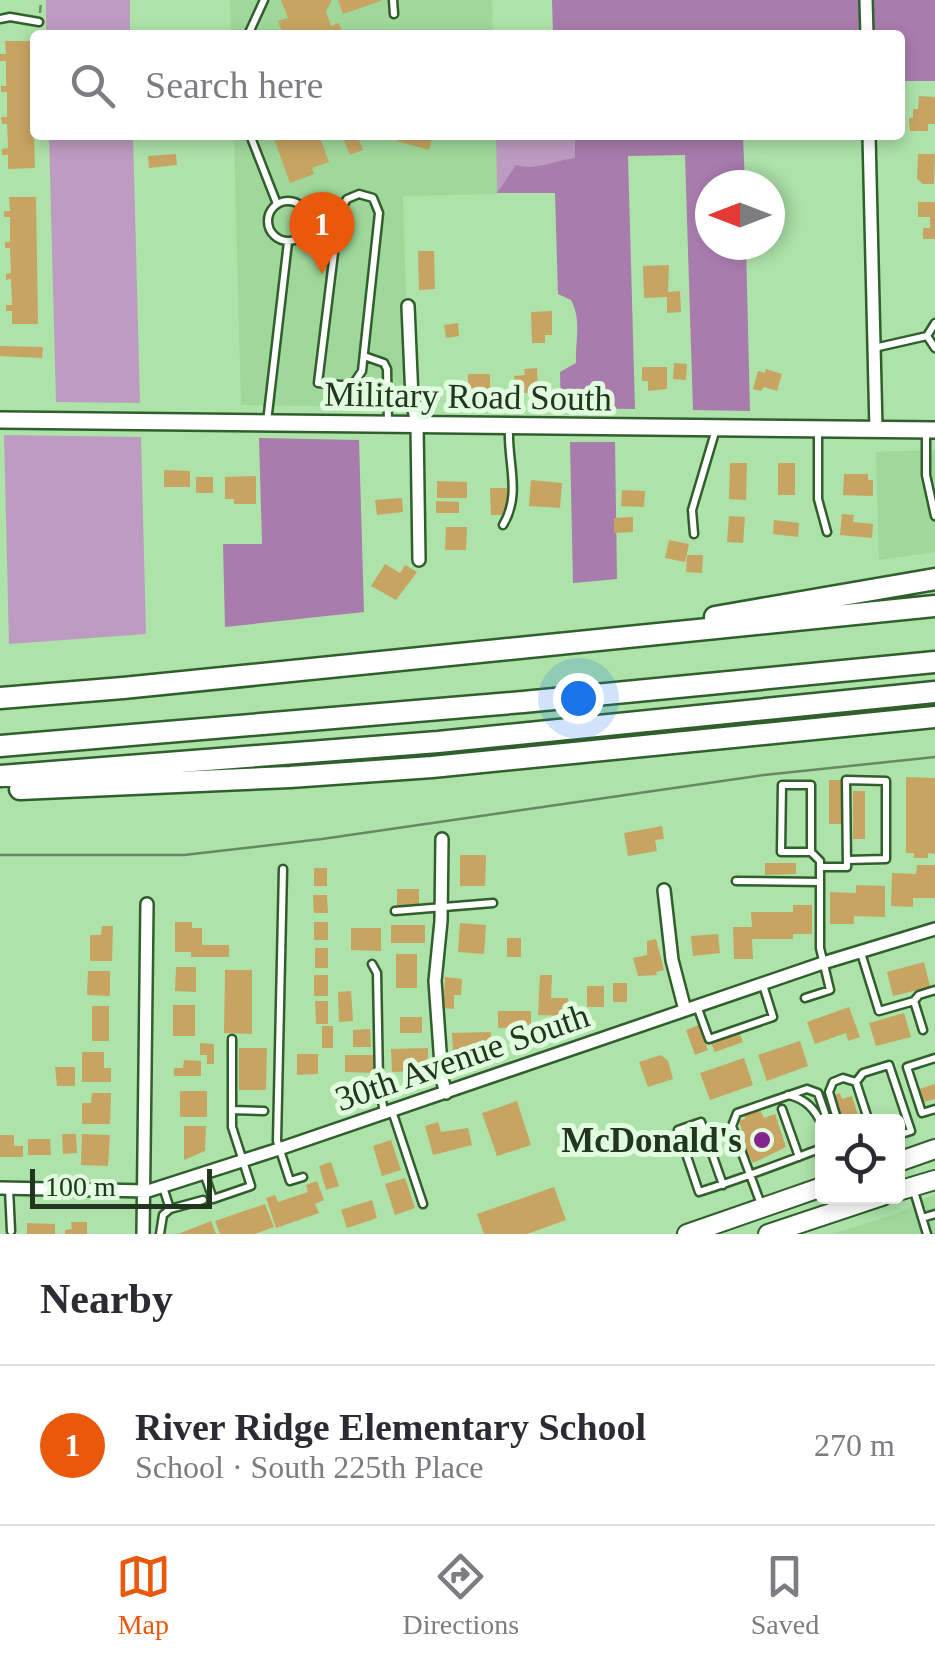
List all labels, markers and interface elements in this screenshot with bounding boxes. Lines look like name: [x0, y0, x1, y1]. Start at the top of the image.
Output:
search box: [30, 30, 905, 140]
icon: search: [65, 58, 120, 113]
text: Search here: [145, 64, 323, 106]
north arrow: [695, 170, 785, 260]
pin: 1: [290, 192, 354, 274]
street label: Military Road South: [324, 374, 613, 419]
your location: [553, 673, 604, 724]
street label: 30th Avenue South: [330, 996, 595, 1119]
map controls: [815, 1114, 905, 1204]
button: locate: [815, 1114, 905, 1204]
place label: McDonald's: [561, 1121, 742, 1160]
marker: McDonald's: [751, 1129, 773, 1151]
scale bar: [30, 1164, 212, 1208]
text: 100 m: [45, 1171, 116, 1202]
text: Nearby: [40, 1276, 173, 1322]
text: River Ridge Elementary School: [135, 1406, 646, 1448]
text: 1: [65, 1427, 81, 1463]
text: 270 m: [814, 1427, 895, 1463]
text: School · South 225th Place: [135, 1449, 483, 1485]
tab: Map: [116, 1549, 171, 1641]
tab: Directions: [402, 1549, 519, 1641]
tab: Saved: [751, 1549, 819, 1641]

